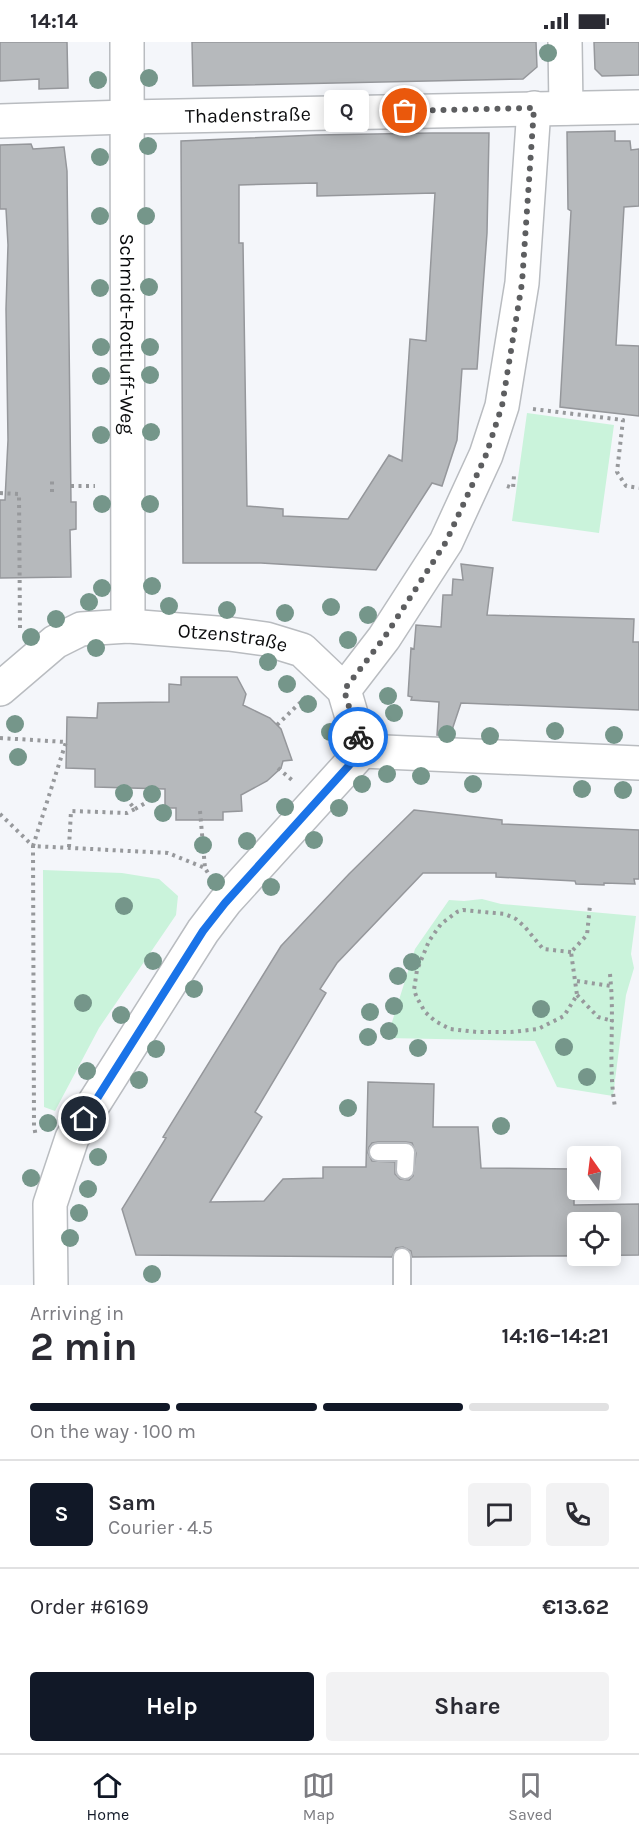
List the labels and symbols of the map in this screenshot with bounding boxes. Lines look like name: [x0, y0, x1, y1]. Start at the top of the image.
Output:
pin: [379, 85, 430, 136]
callout: Q: [324, 90, 369, 132]
street label: Thadenstraße: [185, 102, 311, 127]
street label: Schmidt-Rottluff-Weg: [116, 233, 139, 435]
street label: Otzenstraße: [177, 618, 291, 657]
courier: [328, 707, 388, 767]
pin: [58, 1093, 109, 1144]
north arrow: [567, 1146, 621, 1200]

